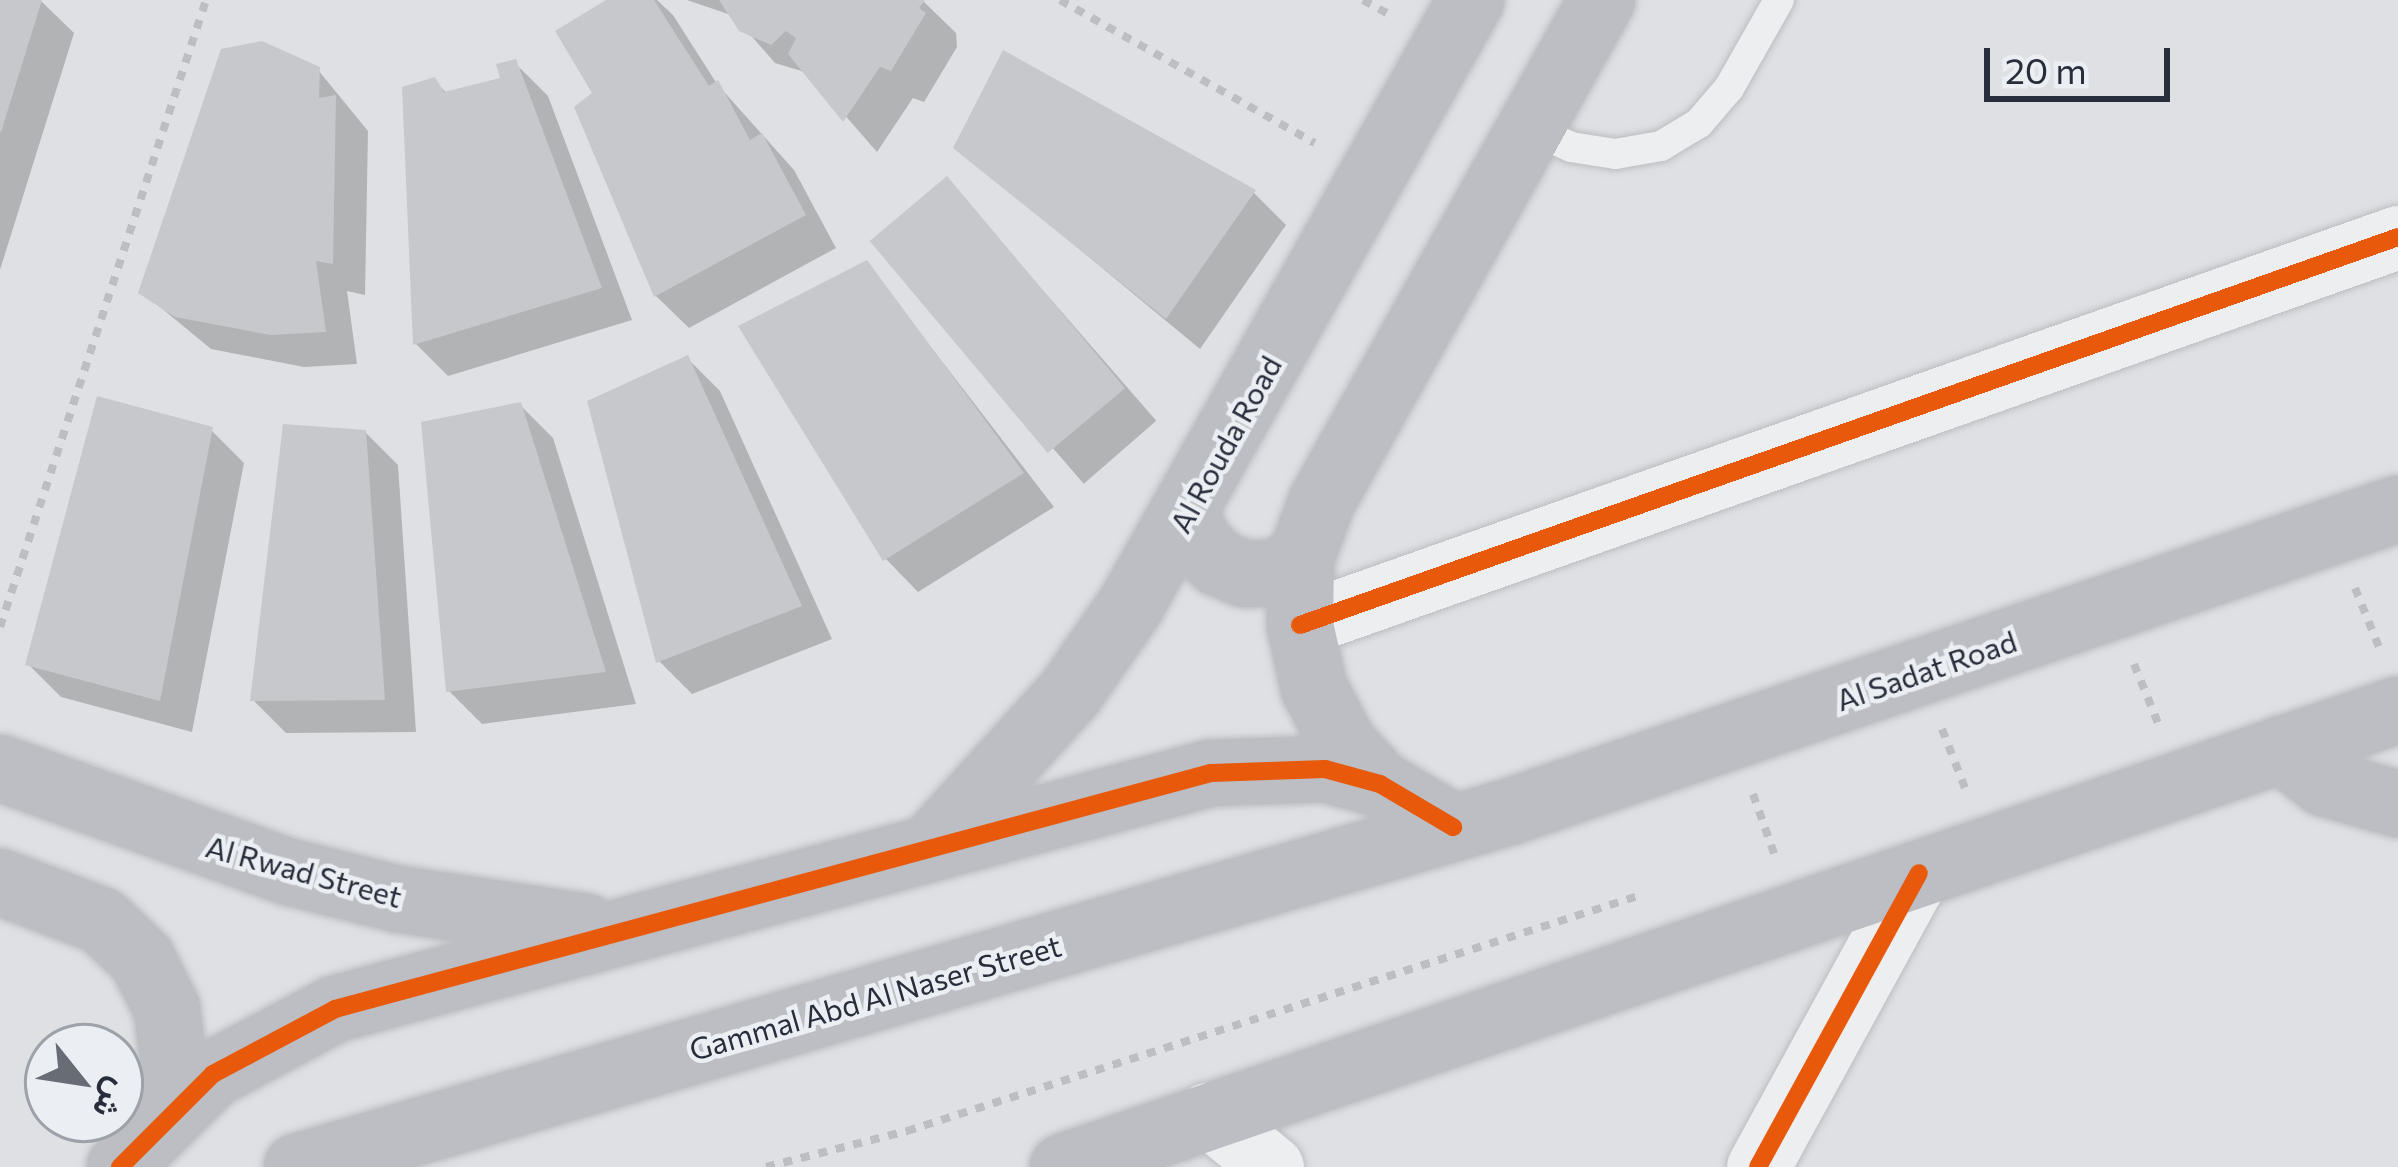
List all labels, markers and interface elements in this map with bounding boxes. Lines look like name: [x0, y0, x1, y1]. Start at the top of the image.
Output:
scale bar: [1990, 24, 2176, 98]
text: 20 m: [2005, 47, 2087, 91]
street label: Al Rouda Road: [1162, 349, 1288, 539]
street label: Al Sadat Road: [1831, 622, 2021, 718]
street label: Al Rwad Street: [202, 828, 406, 914]
street label: Gammal Abd Al Naser Street: [685, 927, 1065, 1067]
north arrow: [24, 1023, 144, 1143]
text: ش: [85, 1072, 141, 1127]

